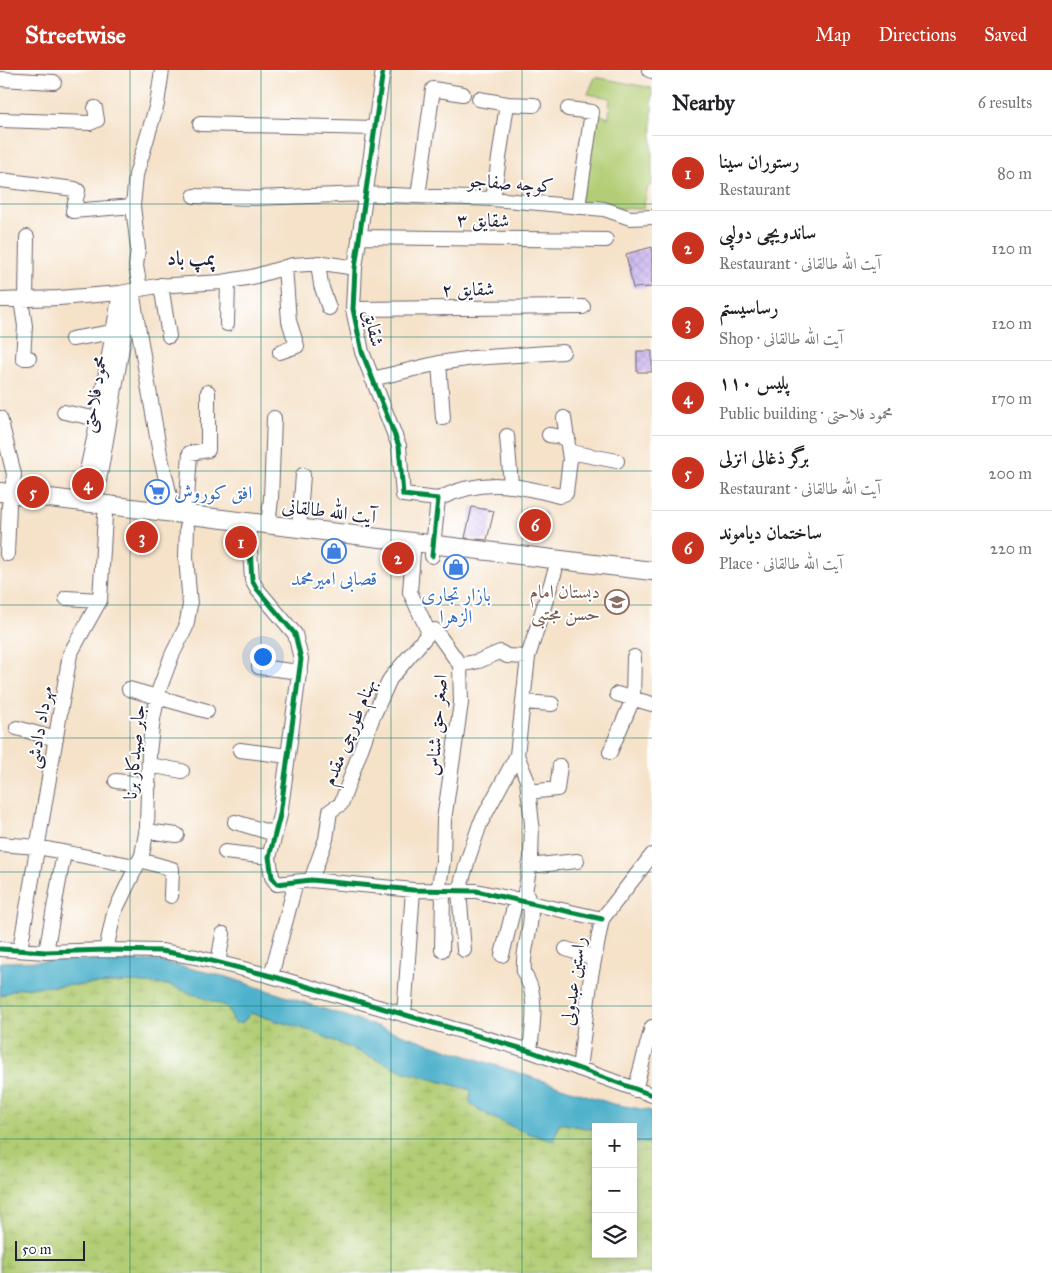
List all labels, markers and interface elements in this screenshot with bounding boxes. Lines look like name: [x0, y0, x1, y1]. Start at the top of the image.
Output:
text: Streetwise: [25, 20, 126, 50]
text: Map: [815, 24, 851, 46]
text: Directions: [879, 24, 956, 46]
text: Saved: [984, 24, 1027, 46]
text: Nearby: [672, 90, 735, 116]
text: 6 results: [978, 93, 1032, 112]
text: رستوران سینا: [719, 150, 800, 173]
text: 1: [685, 164, 691, 183]
text: 80 m: [997, 164, 1032, 183]
street label: کوچه صفاجو: [465, 168, 555, 199]
text: Restaurant: [719, 180, 791, 199]
street label: شقایق ۳: [456, 208, 510, 233]
text: ساندویچی دولپی: [719, 221, 816, 244]
text: 2: [684, 239, 692, 258]
text: 120 m: [992, 239, 1032, 258]
district label: پمپ باد: [167, 246, 216, 273]
text: Restaurant · آیت الله طالقانی: [719, 254, 881, 273]
street label: شقایق ۲: [441, 277, 495, 302]
text: رساسیستم: [719, 296, 779, 319]
street label: شقایق: [358, 307, 389, 349]
text: 3: [685, 314, 691, 333]
text: 120 m: [992, 314, 1032, 333]
text: Shop · آیت الله طالقانی: [719, 329, 843, 348]
street label: محمود فلاحتی: [76, 353, 114, 435]
text: پلیس ۱۱۰: [719, 371, 789, 394]
text: 4: [684, 389, 692, 408]
text: 170 m: [991, 389, 1032, 408]
text: Public building · محمود فلاحتی: [719, 404, 893, 423]
text: برگر ذغالی انزلی: [719, 446, 809, 469]
text: 5: [684, 464, 692, 483]
text: 200 m: [989, 464, 1032, 483]
pin: 4: [72, 465, 104, 503]
pin: 5: [17, 473, 49, 511]
supermarket icon: افق کوروش: [144, 479, 170, 505]
text: Restaurant · آیت الله طالقانی: [719, 479, 881, 498]
place label: افق کوروش: [174, 481, 252, 505]
street label: آیت الله طالقانی: [281, 491, 380, 528]
pin: 6: [519, 506, 551, 544]
pin: 3: [126, 518, 158, 556]
text: ساختمان دیاموند: [719, 521, 822, 544]
pin: 1: [225, 523, 257, 561]
shop icon: قصابی امیرمحمد: [321, 538, 347, 564]
pin: 2: [382, 539, 414, 577]
text: 6: [684, 539, 692, 558]
text: 220 m: [990, 539, 1032, 558]
shop icon: بازار تجاری الزهرا: [443, 554, 469, 580]
text: Place · آیت الله طالقانی: [719, 554, 843, 573]
place label: قصابی امیرمحمد: [291, 567, 377, 593]
place label: دبستان امام حسن مجتبی: [530, 580, 600, 629]
place label: بازار تجاری الزهرا: [421, 583, 491, 629]
school or university icon: دبستان امام حسن مجتبی: [604, 589, 630, 615]
your location: [250, 644, 276, 670]
street label: اصغر حق شناس: [420, 673, 453, 777]
street label: بهنام طورچی مقدم: [317, 675, 386, 791]
street label: مهرداد دادشی: [20, 684, 60, 770]
street label: جابر صیدکار برنا: [118, 703, 150, 801]
street label: راستین عبدولی: [555, 935, 591, 1027]
map controls: [592, 1123, 637, 1258]
button: +: [592, 1123, 637, 1168]
button: −: [592, 1168, 637, 1213]
button: layers: [592, 1213, 637, 1258]
scale bar: [15, 1238, 85, 1261]
text: 50 m: [22, 1241, 51, 1258]

